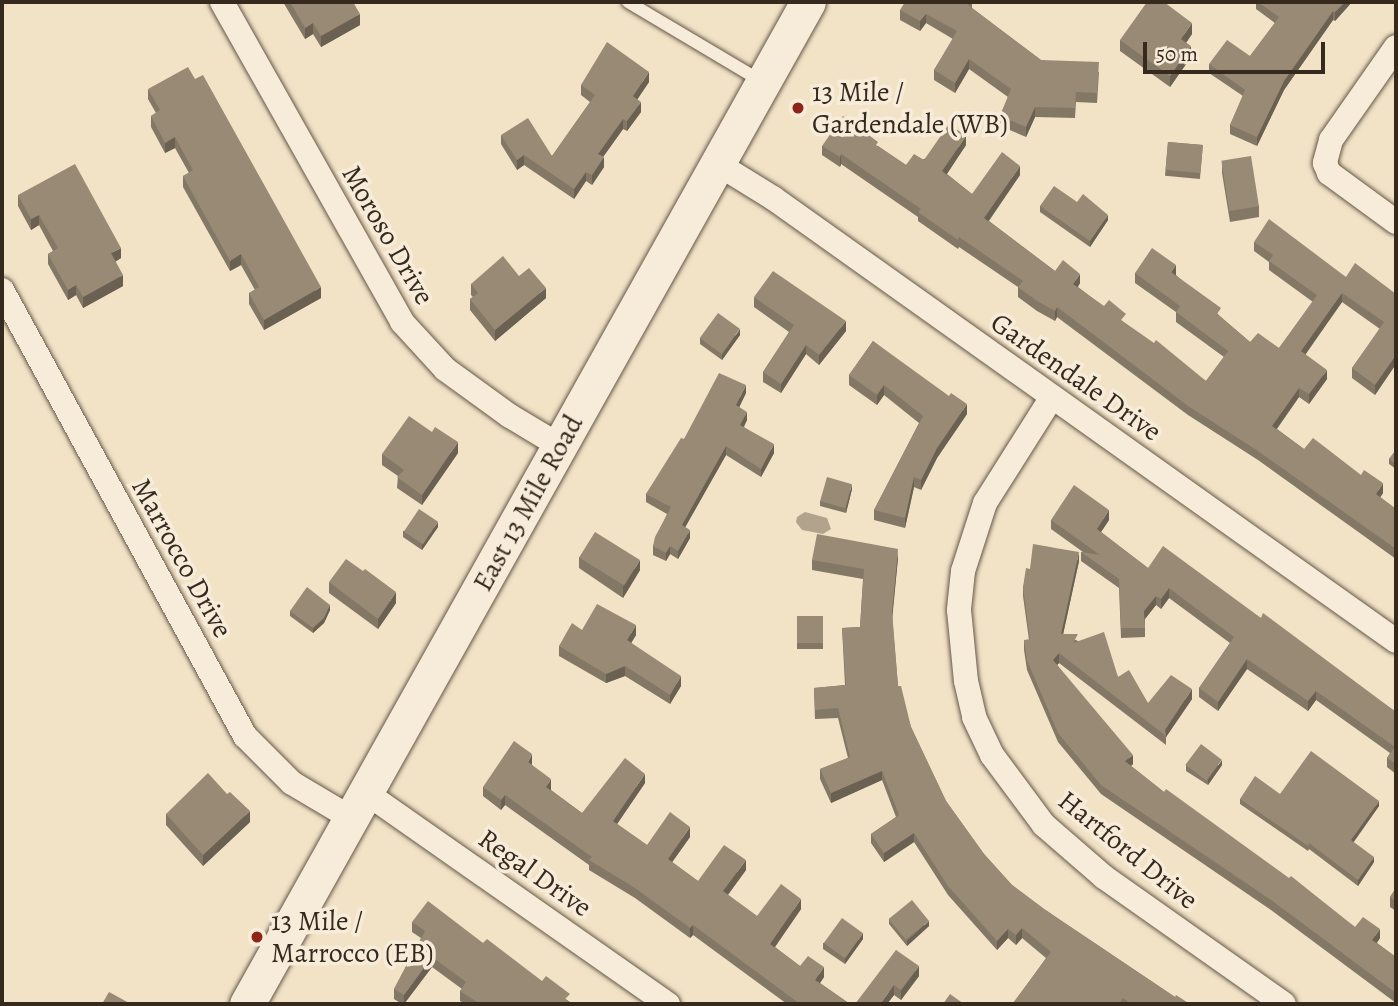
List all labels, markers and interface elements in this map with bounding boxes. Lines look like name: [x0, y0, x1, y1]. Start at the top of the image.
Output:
scale bar: [1146, 28, 1328, 72]
text: 50 m: [1156, 40, 1198, 68]
place label: 13 Mile / Gardendale (WB): [812, 75, 1008, 141]
marker: 13 Mile / Gardendale (WB): [790, 100, 806, 116]
street label: Moroso Drive: [335, 159, 441, 311]
street label: Gardendale Drive: [984, 306, 1168, 448]
street label: East 13 Mile Road: [466, 409, 590, 597]
street label: Marrocco Drive: [124, 473, 240, 643]
street label: Hartford Drive: [1051, 783, 1205, 917]
street label: Regal Drive: [472, 822, 598, 924]
place label: 13 Mile / Marrocco (EB): [271, 904, 434, 970]
marker: 13 Mile / Marrocco (EB): [249, 929, 265, 945]

